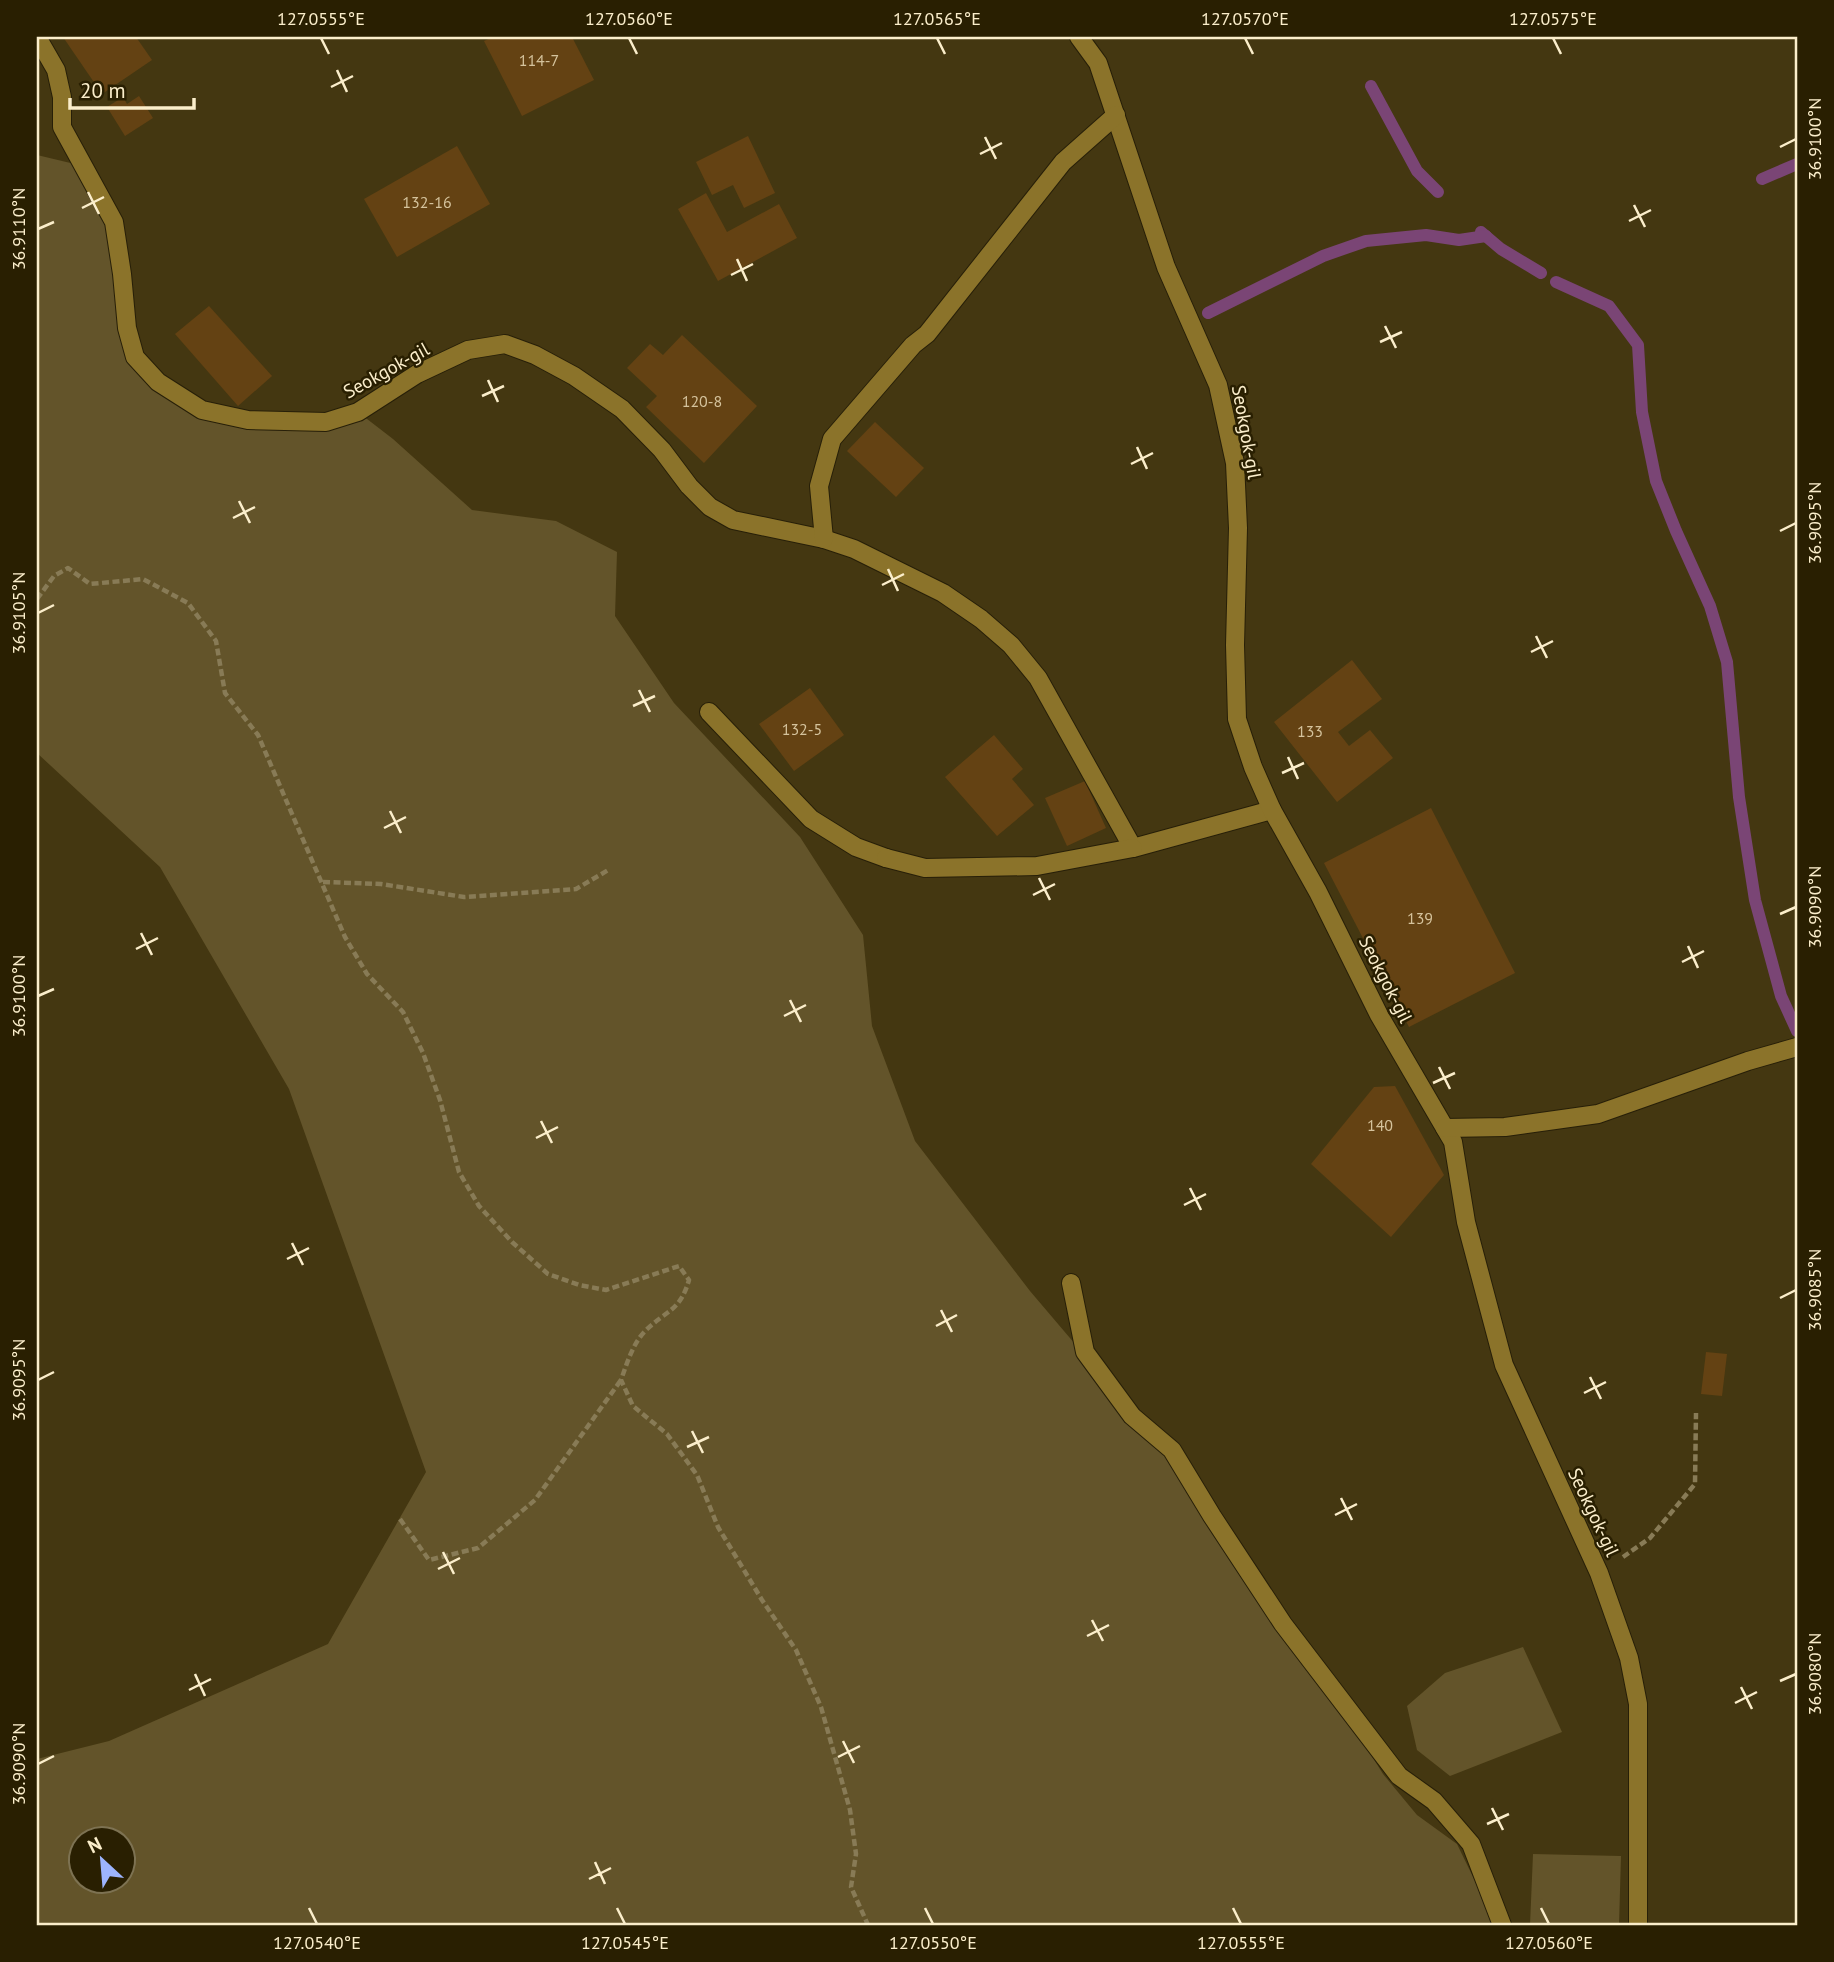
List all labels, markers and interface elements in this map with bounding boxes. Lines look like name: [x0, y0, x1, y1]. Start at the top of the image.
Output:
text: 127.0555°E: [277, 7, 365, 30]
text: 127.0560°E: [585, 7, 673, 30]
text: 127.0565°E: [893, 7, 981, 30]
text: 127.0570°E: [1201, 7, 1289, 30]
text: 127.0575°E: [1509, 7, 1597, 30]
house number: 114-7: [519, 50, 559, 70]
scale bar: [70, 66, 194, 110]
text: 20 m: [80, 77, 126, 104]
text: 36.9100°N: [1803, 98, 1826, 180]
text: 36.9110°N: [7, 188, 30, 270]
house number: 132-16: [402, 192, 452, 212]
street label: Seokgok-gil: [339, 336, 434, 403]
street label: Seokgok-gil: [1227, 383, 1267, 481]
house number: 120-8: [682, 391, 722, 411]
text: 36.9095°N: [1803, 482, 1826, 564]
text: 36.9105°N: [7, 572, 30, 654]
house number: 132-5: [782, 719, 822, 739]
house number: 133: [1297, 721, 1323, 741]
text: 36.9090°N: [1803, 866, 1826, 948]
house number: 139: [1407, 908, 1433, 928]
street label: Seokgok-gil: [1354, 931, 1418, 1027]
text: 36.9100°N: [7, 955, 30, 1037]
house number: 140: [1367, 1115, 1393, 1135]
text: 36.9085°N: [1803, 1249, 1826, 1331]
text: 36.9095°N: [7, 1339, 30, 1421]
street label: Seokgok-gil: [1563, 1464, 1625, 1560]
text: 36.9080°N: [1803, 1633, 1826, 1715]
text: 36.9090°N: [7, 1723, 30, 1805]
north arrow: [66, 1826, 136, 1896]
text: N: [84, 1831, 105, 1858]
text: 127.0540°E: [273, 1931, 361, 1954]
text: 127.0545°E: [581, 1931, 669, 1954]
text: 127.0550°E: [889, 1931, 977, 1954]
text: 127.0555°E: [1197, 1931, 1285, 1954]
text: 127.0560°E: [1505, 1931, 1593, 1954]

